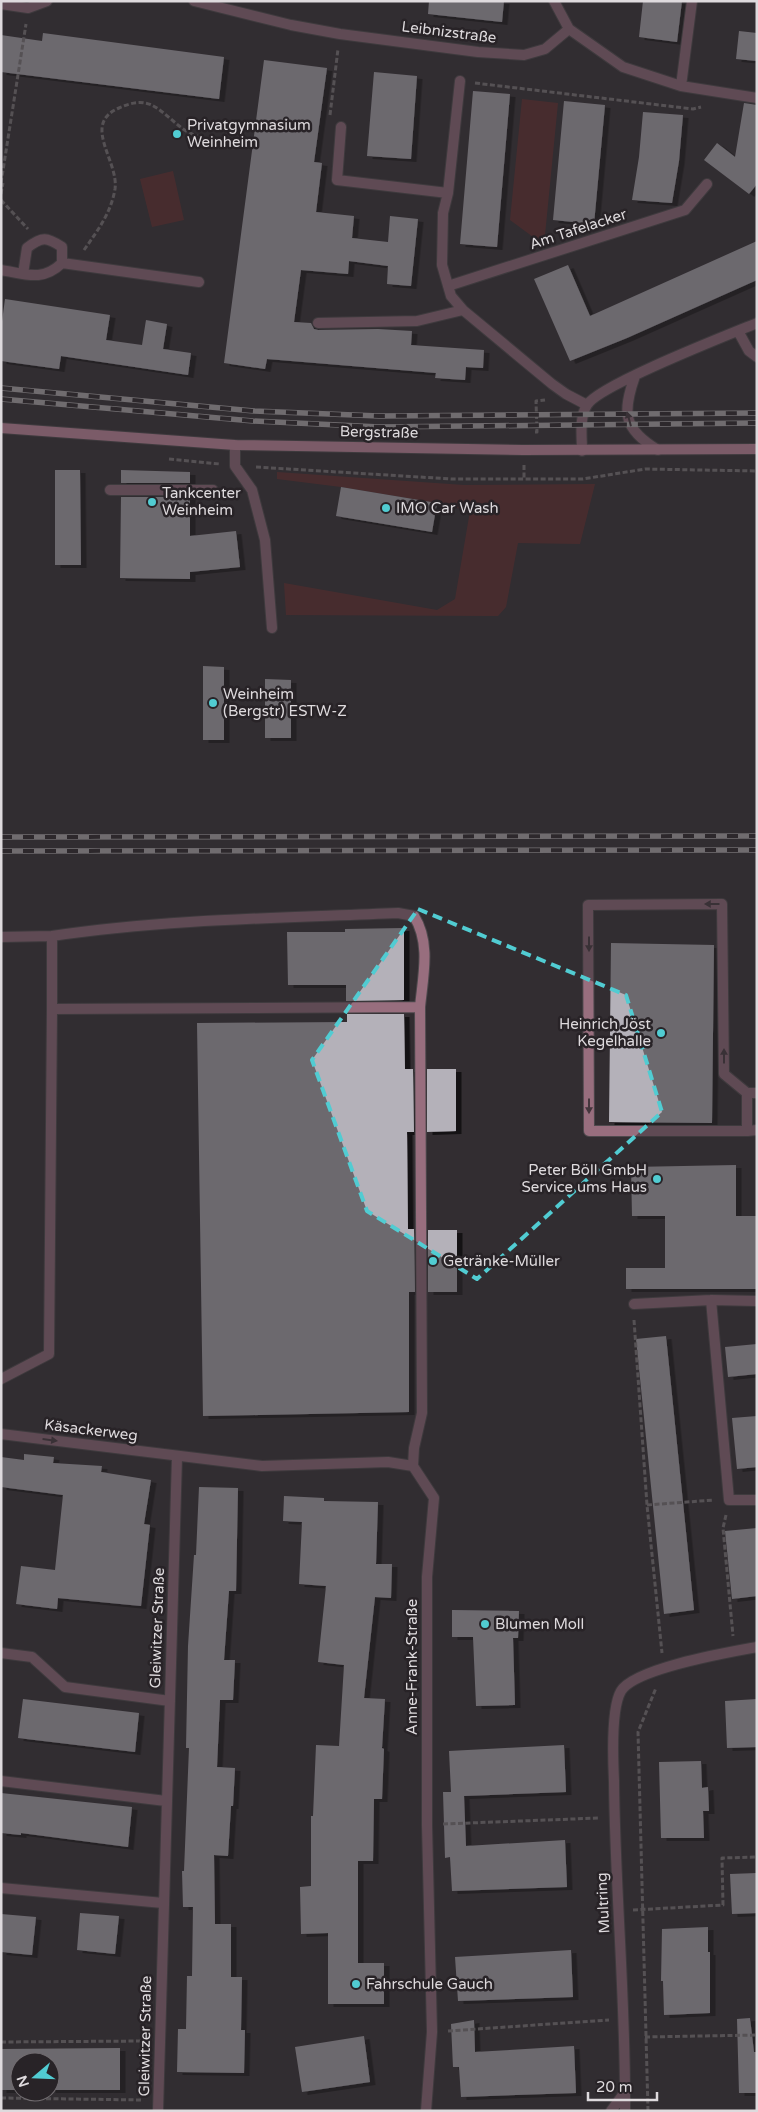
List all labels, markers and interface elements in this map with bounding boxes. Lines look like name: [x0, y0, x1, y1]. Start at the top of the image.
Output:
street label: Leibnizstraße: [401, 17, 497, 47]
place label: Privatgymnasium Weinheim: [187, 116, 311, 151]
marker: Privatgymnasium Weinheim: [171, 128, 183, 140]
street label: Am Tafelacker: [527, 205, 629, 253]
one-way arrow: [624, 411, 632, 426]
street label: Bergstraße: [340, 422, 418, 442]
place label: Tankcenter Weinheim: [162, 484, 241, 519]
marker: Tankcenter Weinheim: [146, 496, 158, 508]
place label: IMO Car Wash: [396, 499, 499, 517]
marker: IMO Car Wash: [380, 502, 392, 514]
place label: Weinheim (Bergstr) ESTW-Z: [223, 685, 347, 720]
marker: Weinheim (Bergstr) ESTW-Z: [207, 697, 219, 709]
one-way arrow: [704, 900, 720, 908]
one-way arrow: [585, 936, 593, 952]
place label: Heinrich Jöst Kegelhalle: [559, 1015, 651, 1050]
marker: Heinrich Jöst Kegelhalle: [655, 1027, 667, 1039]
one-way arrow: [719, 1048, 727, 1064]
one-way arrow: [585, 1099, 593, 1115]
place label: Peter Böll GmbH Service ums Haus: [521, 1161, 647, 1196]
marker: Peter Böll GmbH Service ums Haus: [651, 1173, 663, 1185]
place label: Getränke-Müller: [443, 1252, 560, 1270]
marker: Getränke-Müller: [427, 1255, 439, 1267]
street label: Käsackerweg: [43, 1415, 139, 1445]
one-way arrow: [42, 1436, 58, 1444]
street label: Gleiwitzer Straße: [146, 1567, 168, 1689]
street label: Anne-Frank-Straße: [403, 1599, 421, 1735]
place label: Blumen Moll: [495, 1615, 584, 1633]
marker: Blumen Moll: [479, 1618, 491, 1630]
street label: Multring: [592, 1872, 614, 1934]
place label: Fahrschule Gauch: [366, 1975, 493, 1993]
street label: Gleiwitzer Straße: [135, 1976, 155, 2096]
marker: Fahrschule Gauch: [350, 1978, 362, 1990]
north arrow: [10, 2052, 60, 2102]
scale bar: [588, 2070, 657, 2102]
text: N: [13, 2073, 33, 2089]
text: 20 m: [596, 2078, 633, 2096]

